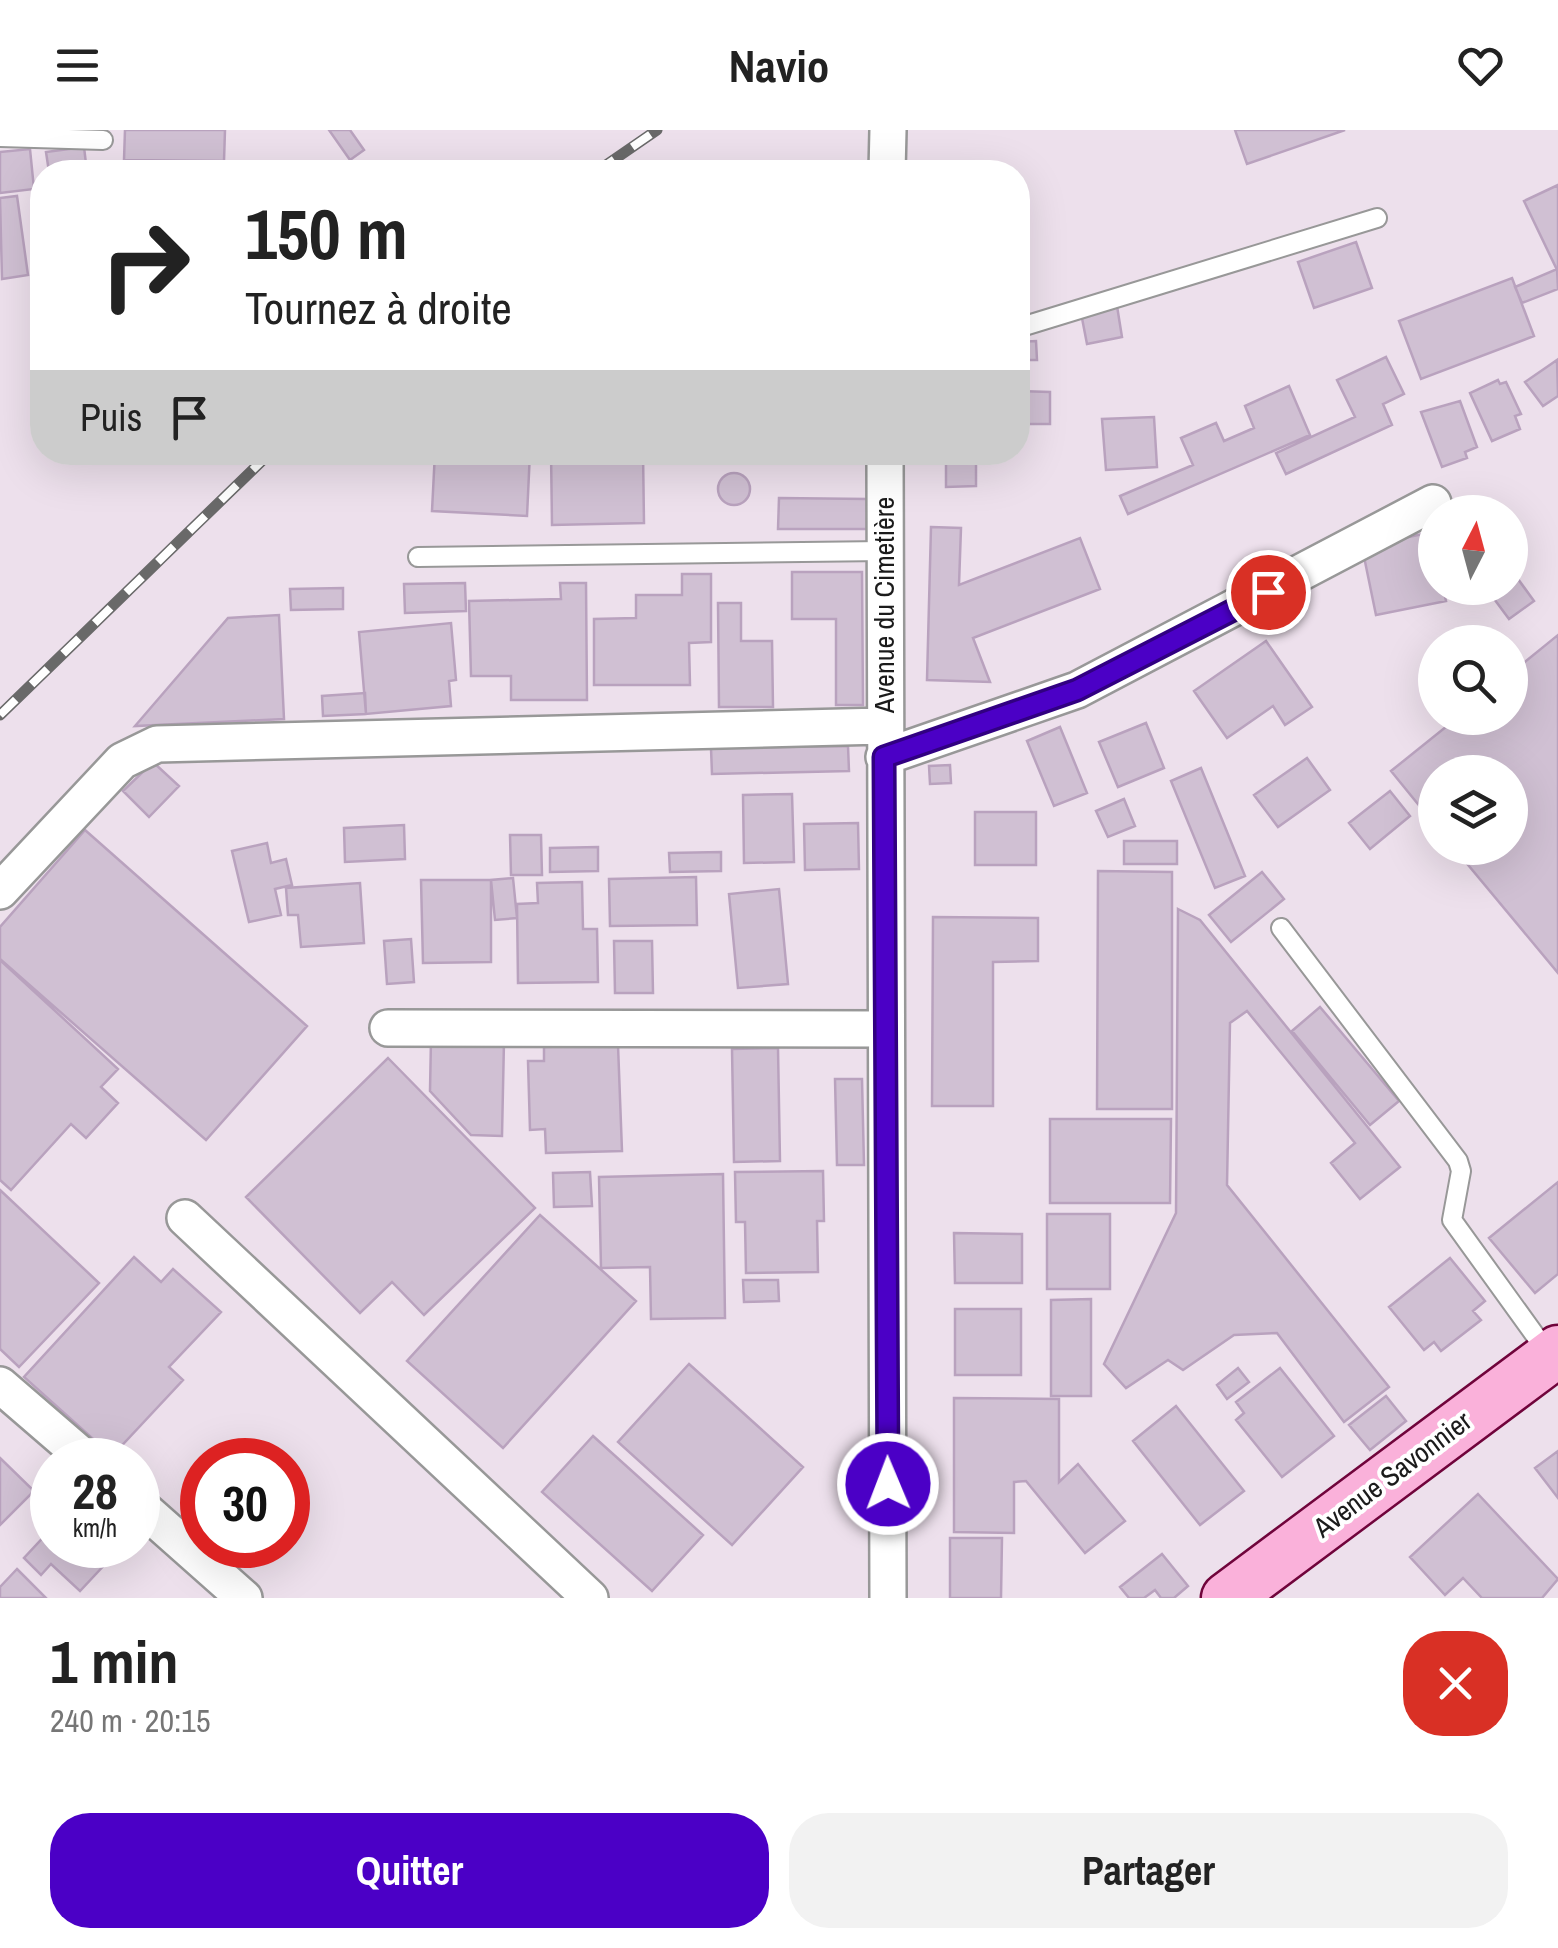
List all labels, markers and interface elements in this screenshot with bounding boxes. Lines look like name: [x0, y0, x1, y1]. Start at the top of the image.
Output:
text: Navio: [729, 35, 829, 96]
icon: menu: [50, 38, 105, 93]
icon: heart: [1453, 38, 1508, 93]
text: 150 m: [245, 187, 408, 281]
icon: right: [80, 200, 210, 330]
text: Tournez à droite: [245, 277, 512, 338]
icon: arrive: [162, 390, 217, 445]
text: Puis: [80, 392, 142, 443]
north arrow: [1418, 495, 1528, 605]
map controls: [1418, 495, 1528, 865]
street label: Avenue du Cimetière: [865, 497, 903, 714]
pin: [1226, 550, 1311, 635]
icon: arrive: [1241, 565, 1296, 620]
button: search: [1418, 625, 1528, 735]
button: layers: [1418, 755, 1528, 865]
street label: Avenue Savonnier: [1304, 1402, 1479, 1547]
position arrow: [836, 1432, 940, 1536]
speed limit sign: 30: [180, 1438, 310, 1568]
text: 28: [72, 1457, 118, 1525]
text: km/h: [73, 1511, 117, 1545]
text: 1 min: [50, 1621, 179, 1702]
button: close: [1403, 1631, 1508, 1736]
text: 240 m · 20:15: [50, 1699, 210, 1742]
button: Quitter: [50, 1813, 769, 1928]
button: Partager: [789, 1813, 1508, 1928]

